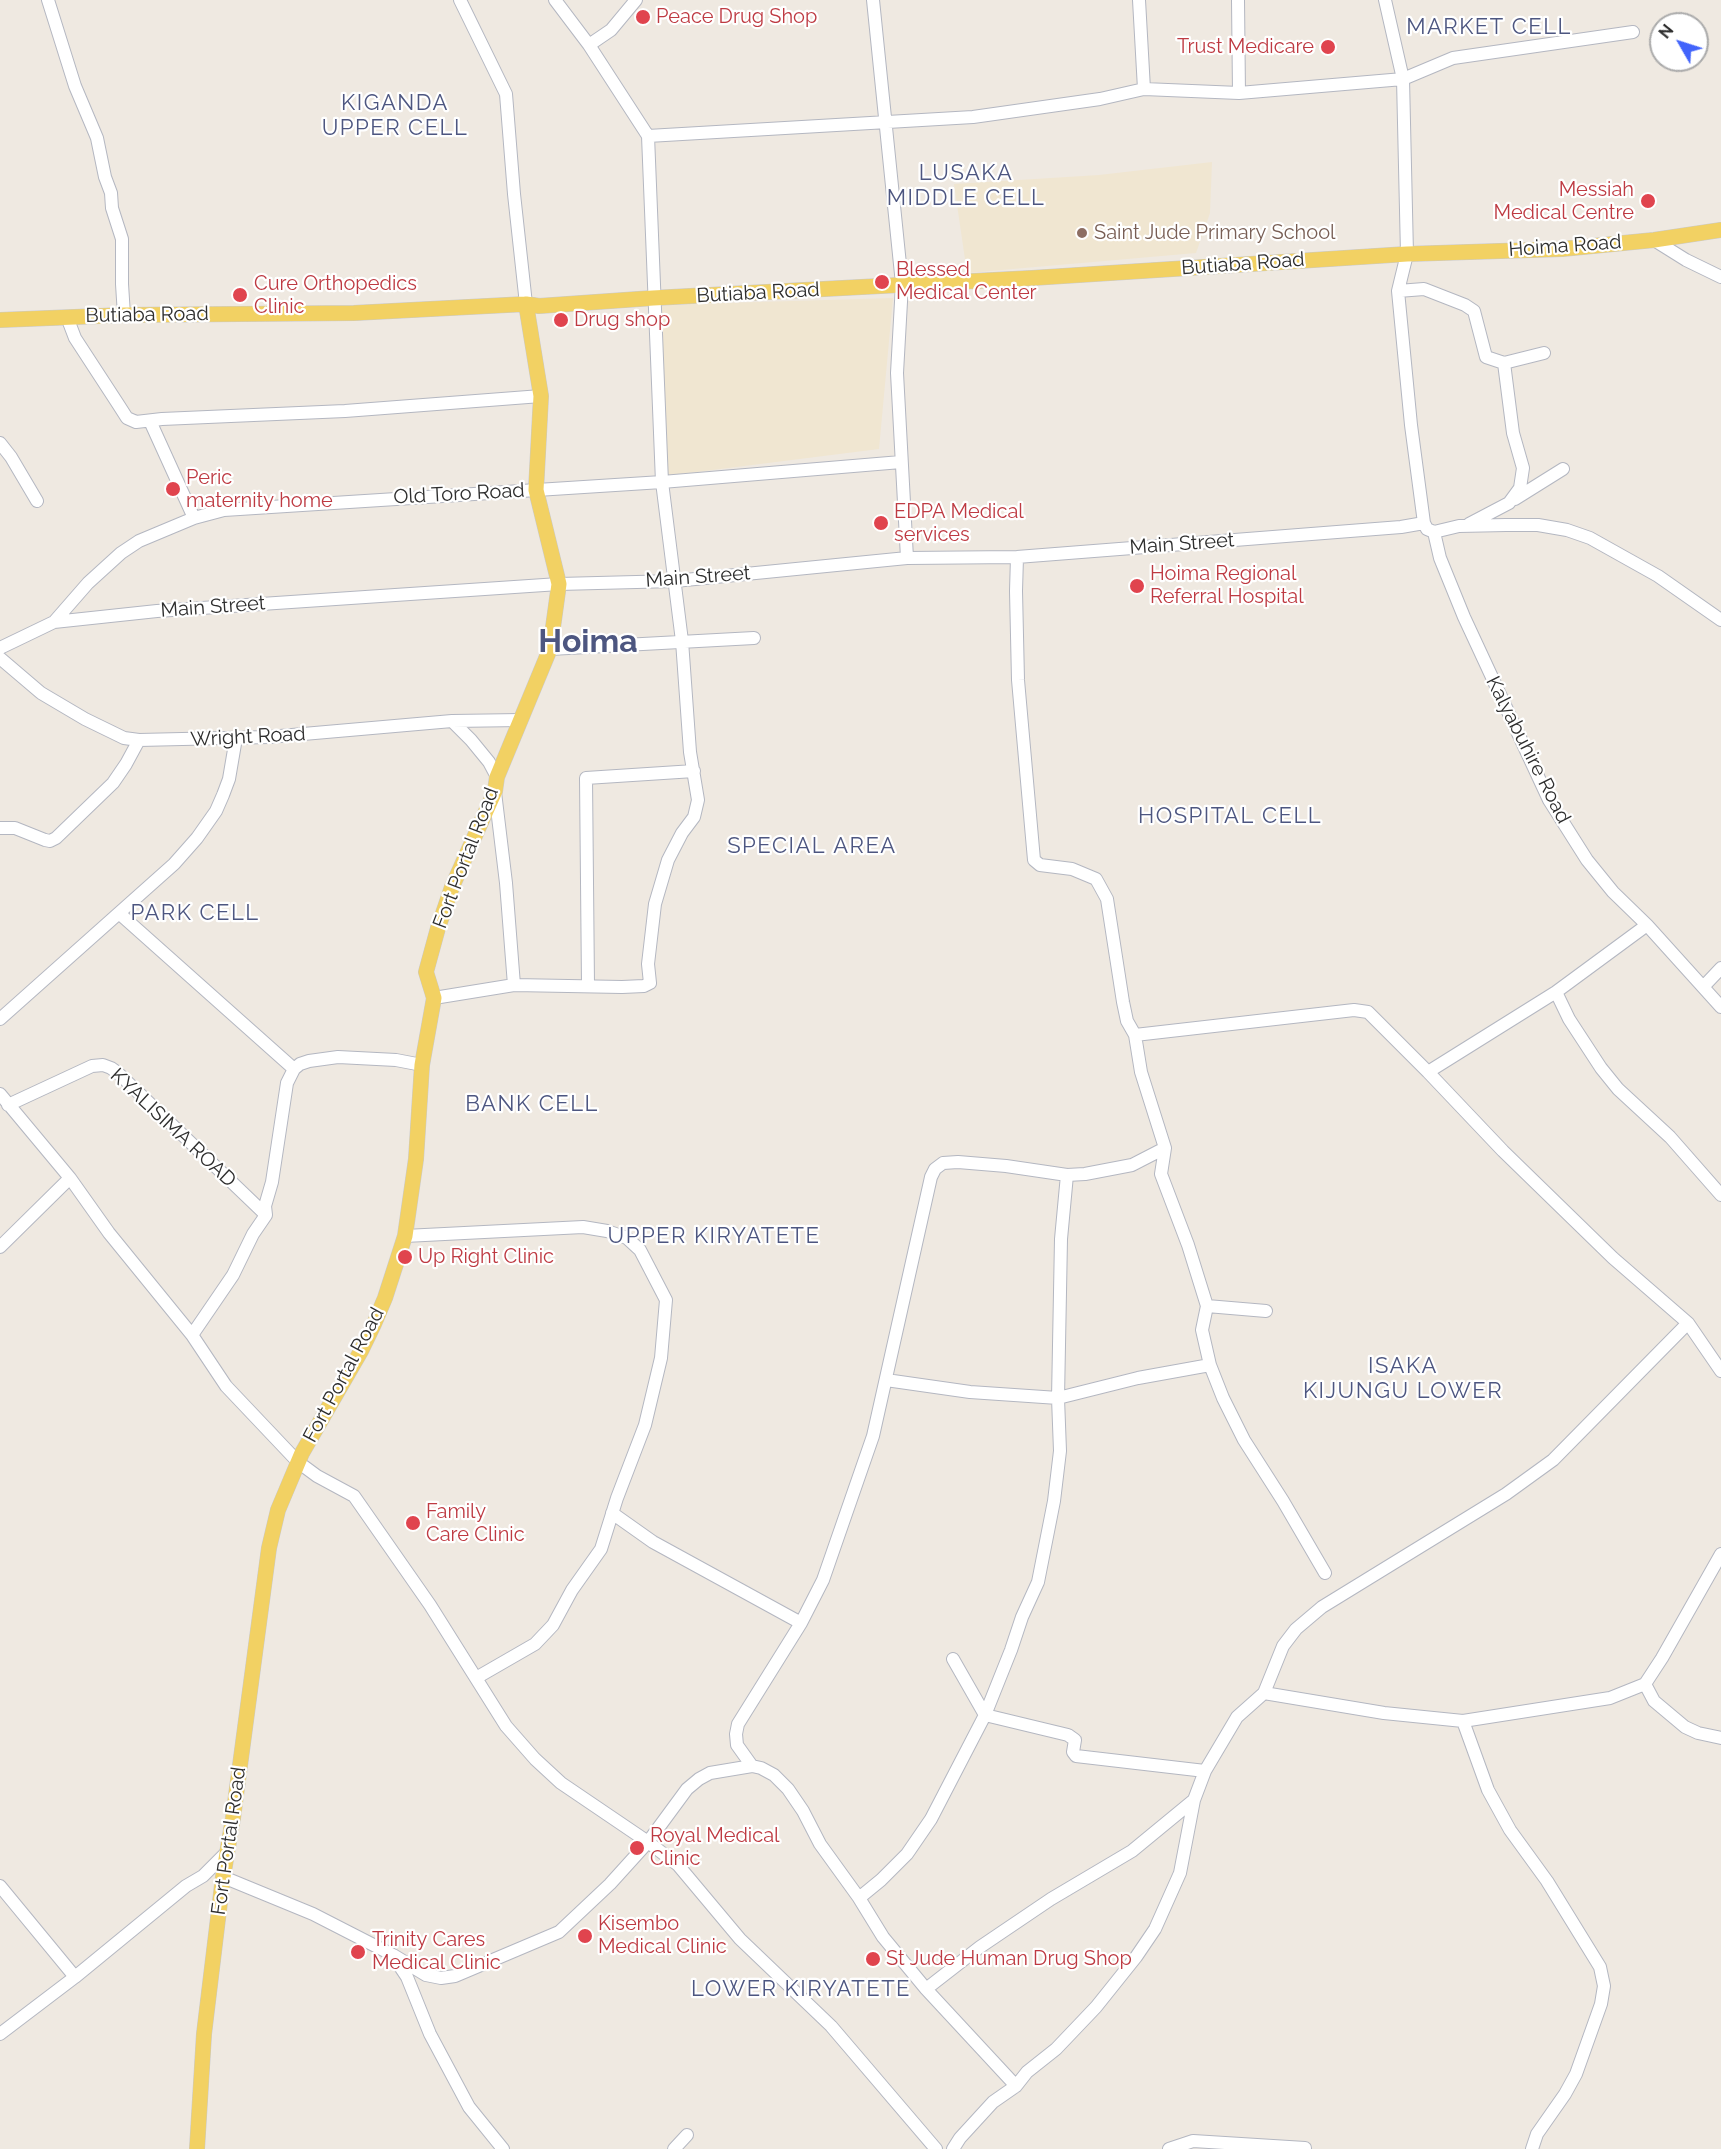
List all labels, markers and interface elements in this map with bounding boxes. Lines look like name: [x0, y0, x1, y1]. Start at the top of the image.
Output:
place label: Peace Drug Shop: [656, 5, 817, 29]
marker: Peace Drug Shop: [634, 8, 652, 26]
north arrow: [1649, 12, 1709, 72]
district label: MARKET CELL: [1406, 14, 1572, 40]
text: N: [1655, 21, 1677, 42]
place label: Trust Medicare: [1177, 35, 1314, 59]
marker: Trust Medicare: [1319, 38, 1337, 56]
district label: KIGANDA UPPER CELL: [322, 90, 468, 142]
district label: LUSAKA MIDDLE CELL: [887, 160, 1045, 212]
place label: Messiah Medical Centre: [1494, 178, 1634, 225]
marker: Messiah Medical Centre: [1639, 192, 1657, 210]
place label: Saint Jude Primary School: [1094, 221, 1336, 245]
marker: Saint Jude Primary School: [1075, 226, 1089, 240]
street label: Hoima Road: [1508, 230, 1622, 262]
street label: Butiaba Road: [1181, 248, 1305, 280]
place label: Blessed Medical Center: [896, 258, 1037, 305]
place label: Cure Orthopedics Clinic: [254, 272, 417, 319]
marker: Blessed Medical Center: [873, 273, 891, 291]
street label: Butiaba Road: [696, 278, 820, 308]
marker: Cure Orthopedics Clinic: [231, 286, 249, 304]
street label: Butiaba Road: [85, 302, 209, 328]
place label: Drug shop: [574, 308, 670, 332]
marker: Drug shop: [552, 311, 570, 329]
place label: Peric maternity home: [186, 466, 333, 513]
street label: Old Toro Road: [393, 479, 525, 509]
marker: Peric maternity home: [164, 480, 182, 498]
place label: EDPA Medical services: [894, 500, 1024, 547]
marker: EDPA Medical services: [872, 514, 890, 532]
street label: Main Street: [1129, 528, 1235, 560]
street label: Main Street: [645, 561, 751, 593]
place label: Hoima Regional Referral Hospital: [1150, 562, 1304, 609]
marker: Hoima Regional Referral Hospital: [1128, 577, 1146, 595]
street label: Main Street: [160, 591, 266, 623]
district label: Hoima: [538, 623, 638, 661]
street label: Kalyabuhire Road: [1481, 672, 1575, 828]
street label: Wright Road: [190, 722, 306, 752]
street label: Fort Portal Road: [428, 784, 504, 932]
district label: HOSPITAL CELL: [1138, 803, 1322, 829]
district label: SPECIAL AREA: [727, 833, 897, 859]
district label: PARK CELL: [130, 900, 260, 926]
street label: KYALISIMA ROAD: [105, 1064, 241, 1192]
district label: BANK CELL: [465, 1091, 599, 1117]
district label: UPPER KIRYATETE: [608, 1223, 820, 1249]
place label: Up Right Clinic: [418, 1245, 554, 1269]
marker: Up Right Clinic: [396, 1248, 414, 1266]
street label: Fort Portal Road: [298, 1304, 390, 1446]
district label: ISAKA KIJUNGU LOWER: [1303, 1353, 1503, 1404]
place label: Family Care Clinic: [426, 1500, 525, 1547]
marker: Family Care Clinic: [404, 1514, 422, 1532]
street label: Fort Portal Road: [207, 1765, 251, 1917]
place label: Royal Medical Clinic: [650, 1824, 779, 1871]
marker: Royal Medical Clinic: [628, 1839, 646, 1857]
place label: Kisembo Medical Clinic: [598, 1912, 727, 1959]
marker: Kisembo Medical Clinic: [576, 1927, 594, 1945]
place label: Trinity Cares Medical Clinic: [372, 1928, 501, 1975]
marker: Trinity Cares Medical Clinic: [349, 1943, 367, 1961]
place label: St Jude Human Drug Shop: [886, 1947, 1132, 1971]
marker: St Jude Human Drug Shop: [864, 1950, 882, 1968]
district label: LOWER KIRYATETE: [691, 1976, 911, 2002]

